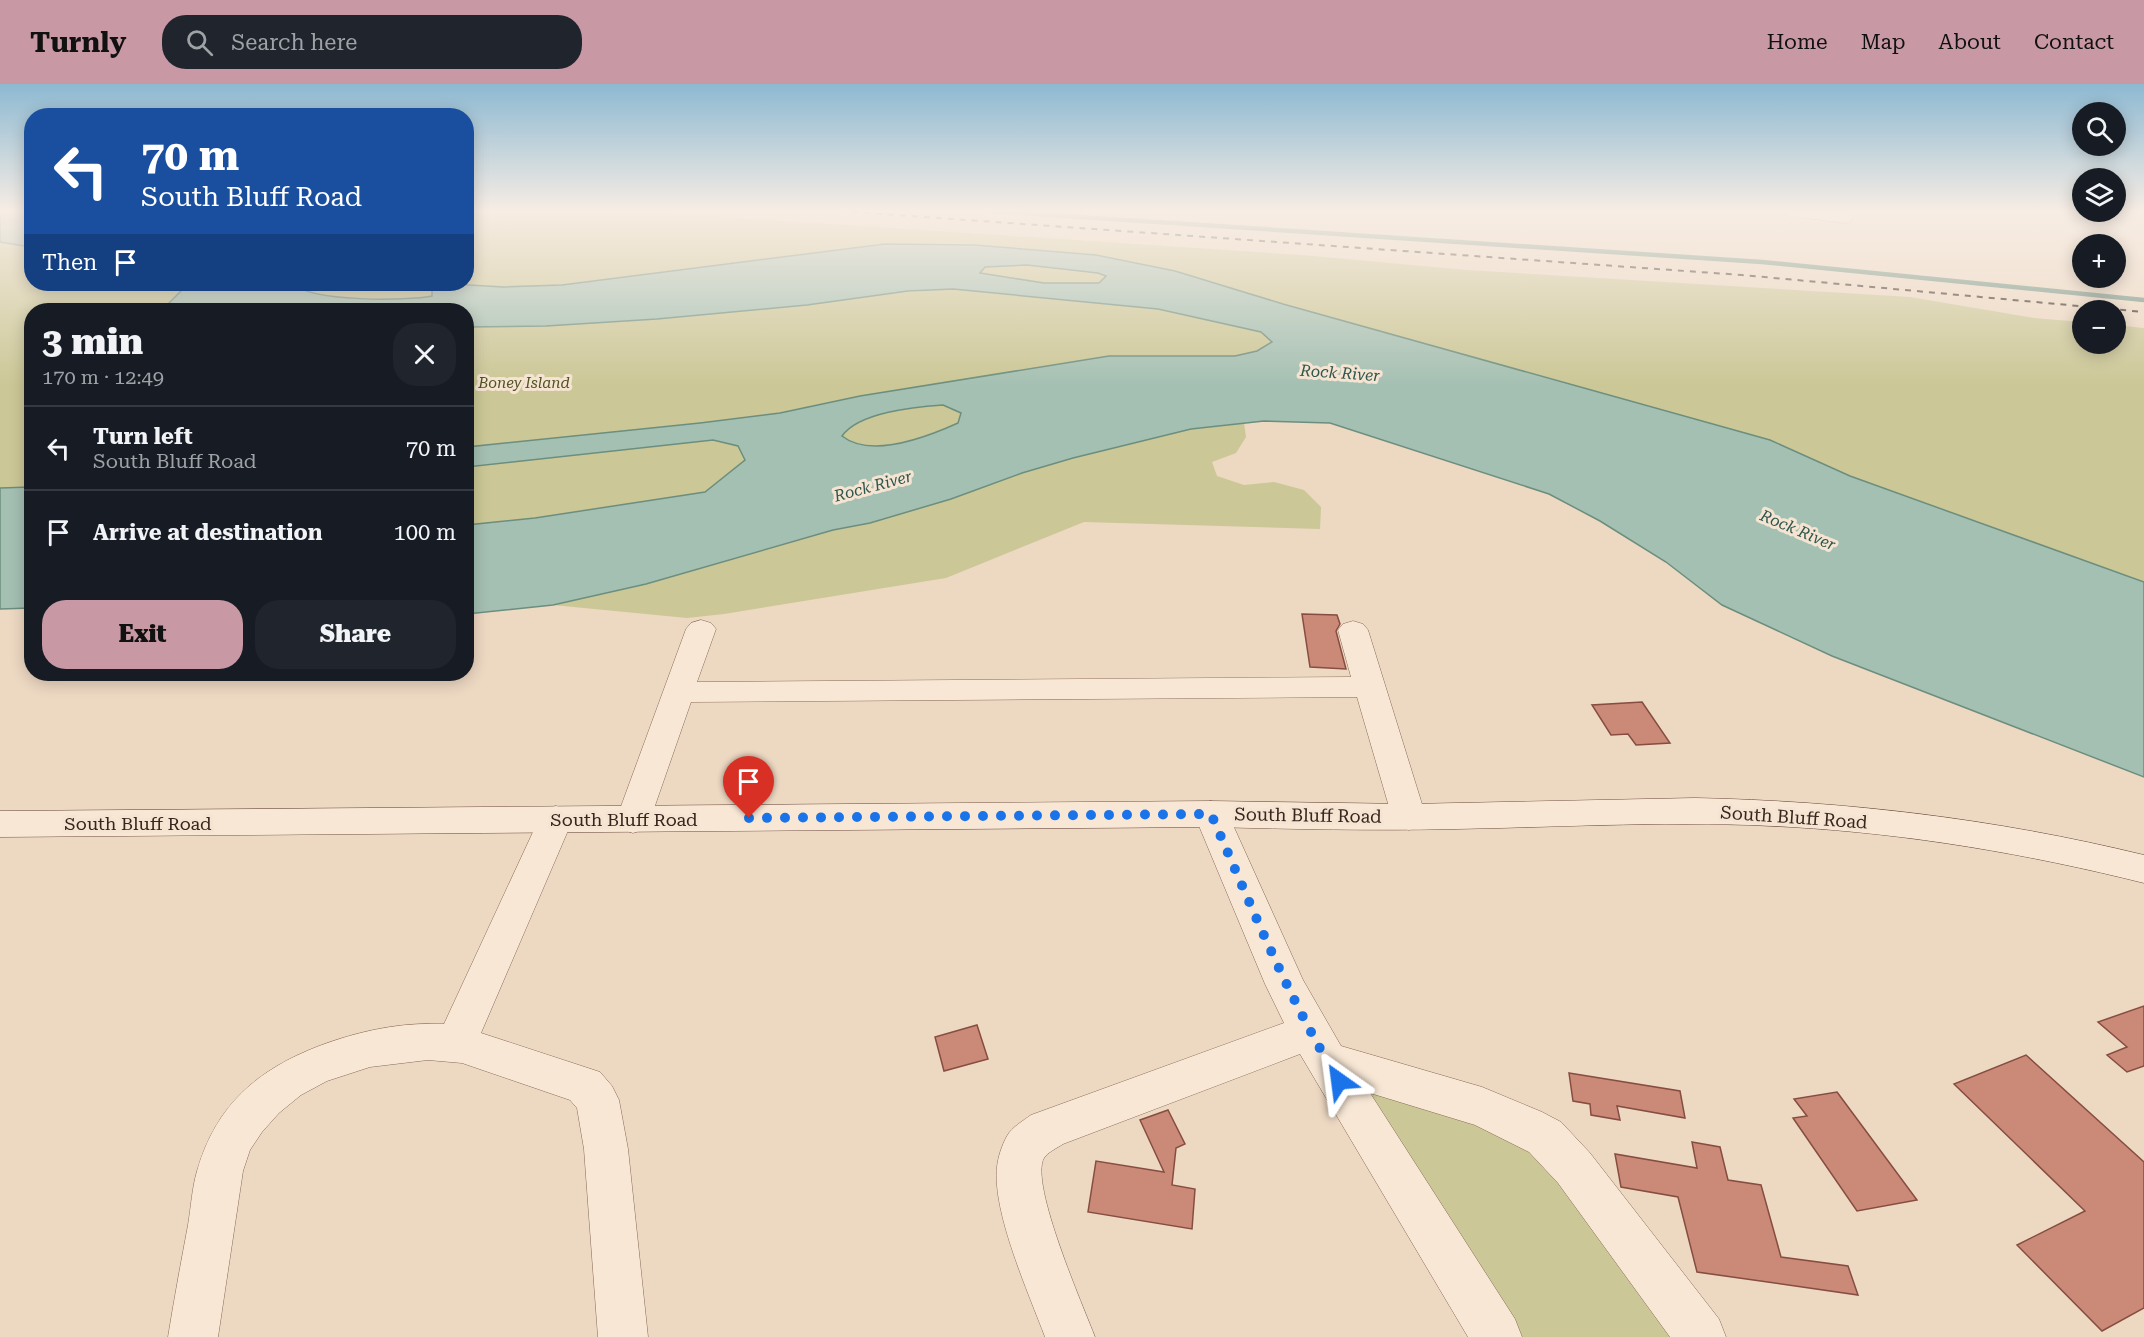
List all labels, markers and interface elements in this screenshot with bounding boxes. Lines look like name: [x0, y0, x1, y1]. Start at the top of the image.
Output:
search box: [162, 15, 582, 69]
text: Turnly: [30, 26, 126, 59]
icon: search: [183, 26, 216, 59]
text: Search here: [231, 30, 357, 55]
text: Home: [1767, 30, 1828, 54]
text: Map: [1861, 30, 1906, 54]
text: About: [1939, 30, 2001, 54]
text: Contact: [2034, 30, 2114, 54]
map controls: [2072, 102, 2126, 354]
button: search: [2072, 102, 2126, 156]
text: 70 m: [141, 131, 239, 180]
icon: left: [42, 132, 120, 210]
button: layers: [2072, 168, 2126, 222]
text: South Bluff Road: [141, 181, 362, 213]
button: +: [2072, 234, 2126, 288]
icon: arrive: [109, 246, 142, 279]
text: Then: [42, 250, 97, 275]
button: −: [2072, 300, 2126, 354]
text: 3 min: [42, 321, 143, 363]
button: close: [393, 323, 456, 386]
water label: Rock River: [1298, 361, 1381, 385]
text: 170 m · 12:49: [42, 365, 164, 389]
park label: Boney Island: [477, 374, 570, 392]
text: Turn left: [93, 424, 193, 449]
icon: left: [42, 432, 75, 465]
text: 70 m: [406, 436, 456, 461]
text: South Bluff Road: [93, 449, 257, 473]
water label: Rock River: [831, 466, 914, 506]
water label: Rock River: [1757, 505, 1839, 554]
icon: arrive: [42, 516, 75, 549]
text: Arrive at destination: [93, 520, 322, 545]
text: 100 m: [393, 520, 456, 545]
button: Exit: [42, 600, 243, 669]
button: Share: [255, 600, 456, 669]
pin: [723, 756, 774, 818]
icon: arrive: [732, 765, 765, 798]
street label: South Bluff Road: [1720, 801, 1869, 833]
street label: South Bluff Road: [1234, 803, 1382, 827]
street label: South Bluff Road: [550, 809, 698, 830]
street label: South Bluff Road: [64, 813, 212, 834]
position arrow: [1307, 1049, 1371, 1113]

